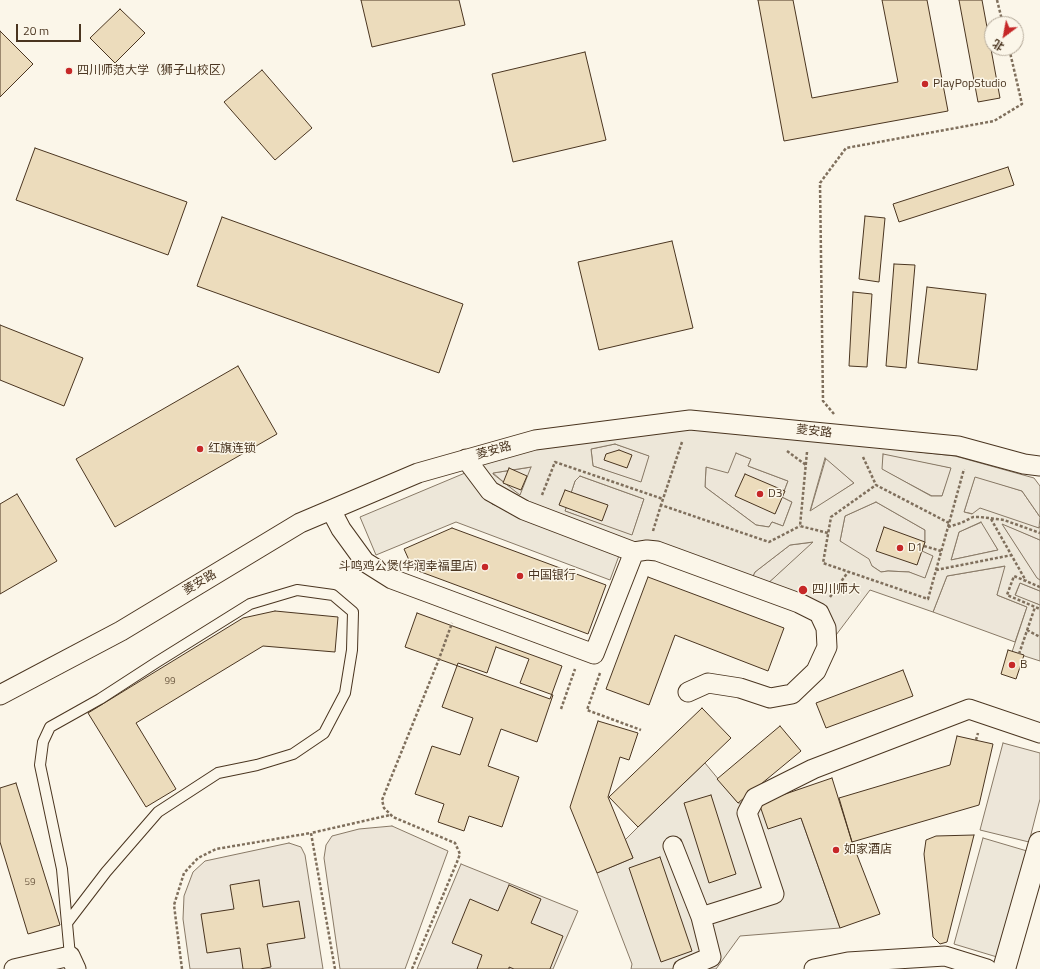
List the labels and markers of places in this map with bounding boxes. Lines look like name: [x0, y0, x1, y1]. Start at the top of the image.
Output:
place label: 四川师范大学（狮子山校区）: [77, 64, 233, 78]
marker: 四川师范大学（狮子山校区）: [64, 66, 74, 76]
place label: PlayPopStudio: [933, 77, 1007, 91]
marker: PlayPopStudio: [920, 79, 930, 89]
place label: 红旗连锁: [208, 442, 256, 456]
marker: 红旗连锁: [195, 444, 205, 454]
place label: D3: [768, 487, 782, 501]
marker: D3: [755, 489, 765, 499]
place label: D1: [908, 541, 922, 555]
marker: D1: [895, 543, 905, 553]
place label: 斗鸣鸡公煲(华润幸福里店): [339, 560, 477, 574]
marker: 斗鸣鸡公煲(华润幸福里店): [480, 562, 490, 572]
place label: 中国银行: [528, 569, 576, 583]
marker: 中国银行: [515, 571, 525, 581]
place label: 四川师大: [812, 583, 860, 597]
marker: 四川师大: [797, 584, 809, 596]
place label: B: [1020, 658, 1027, 672]
marker: B: [1007, 660, 1017, 670]
place label: 如家酒店: [844, 843, 892, 857]
marker: 如家酒店: [831, 845, 841, 855]

